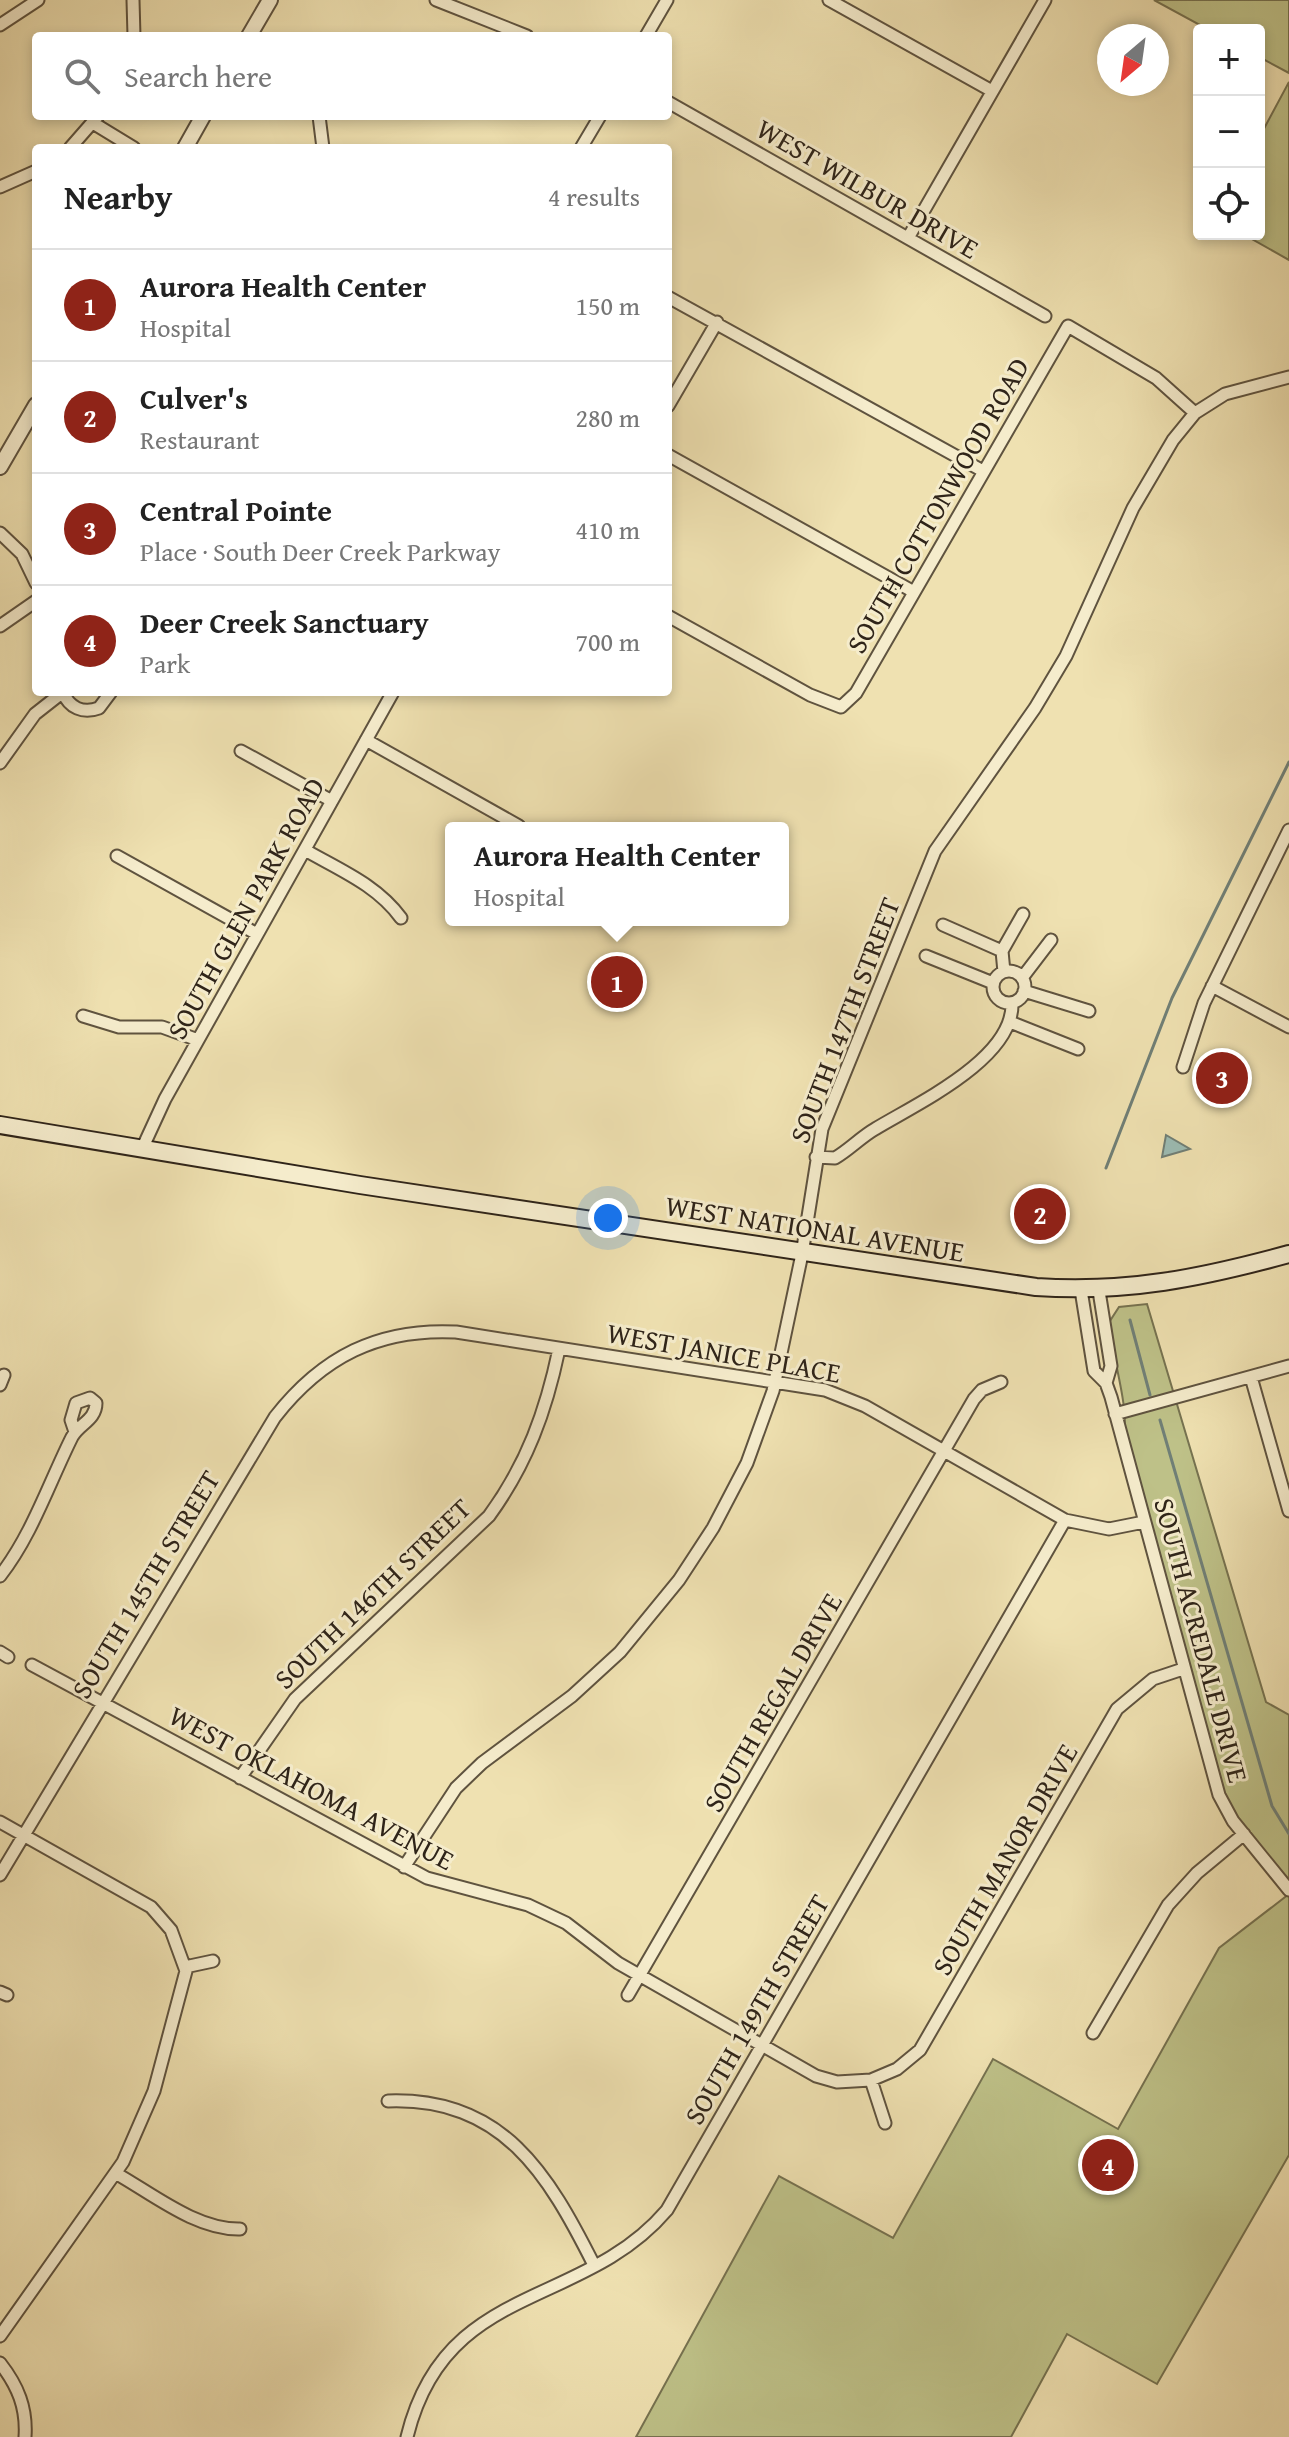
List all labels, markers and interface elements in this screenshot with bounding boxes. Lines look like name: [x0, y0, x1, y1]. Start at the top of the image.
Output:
north arrow: [1097, 24, 1169, 96]
map controls: [1193, 24, 1265, 240]
button: +: [1193, 24, 1265, 96]
search box: [32, 32, 672, 120]
icon: search: [60, 54, 104, 98]
text: Search here: [124, 54, 272, 98]
button: −: [1193, 96, 1265, 168]
street label: WEST WILBUR DRIVE: [749, 108, 987, 268]
button: locate: [1193, 168, 1265, 240]
text: Nearby: [64, 172, 173, 221]
text: 4 results: [548, 177, 640, 216]
text: Aurora Health Center: [140, 264, 426, 308]
text: 1: [83, 286, 97, 325]
text: 150 m: [575, 286, 640, 325]
text: Hospital: [140, 308, 231, 347]
street label: SOUTH COTTONWOOD ROAD: [835, 350, 1039, 660]
text: Culver's: [140, 376, 248, 420]
text: 2: [83, 398, 97, 437]
text: 280 m: [575, 398, 640, 437]
text: Restaurant: [140, 420, 260, 459]
text: Central Pointe: [140, 488, 332, 532]
text: 3: [83, 510, 97, 549]
text: 410 m: [575, 510, 640, 549]
text: Place · South Deer Creek Parkway: [140, 532, 501, 571]
text: Deer Creek Sanctuary: [140, 600, 429, 644]
text: 4: [83, 622, 97, 661]
text: 700 m: [575, 622, 640, 661]
text: Park: [140, 644, 190, 683]
street label: SOUTH GLEN PARK ROAD: [156, 770, 334, 1046]
popup: [445, 822, 789, 926]
text: Aurora Health Center: [474, 833, 760, 877]
text: Hospital: [474, 877, 565, 916]
street label: SOUTH 147TH STREET: [778, 891, 910, 1149]
pin: 1: [591, 952, 643, 1012]
pin: 3: [1196, 1048, 1248, 1108]
street label: WEST NATIONAL AVENUE: [663, 1184, 967, 1272]
pin: 2: [1014, 1184, 1066, 1244]
your location: [588, 1198, 628, 1238]
street label: WEST JANICE PLACE: [604, 1311, 844, 1393]
street label: SOUTH 145TH STREET: [60, 1462, 230, 1706]
street label: SOUTH 146TH STREET: [264, 1488, 480, 1698]
street label: SOUTH ACREDALE DRIVE: [1144, 1493, 1260, 1787]
street label: SOUTH REGAL DRIVE: [692, 1585, 852, 1819]
street label: WEST OKLAHOMA AVENUE: [162, 1694, 462, 1880]
street label: SOUTH MANOR DRIVE: [921, 1736, 1087, 1982]
street label: SOUTH 149TH STREET: [673, 1886, 839, 2132]
pin: 4: [1082, 2135, 1134, 2195]

